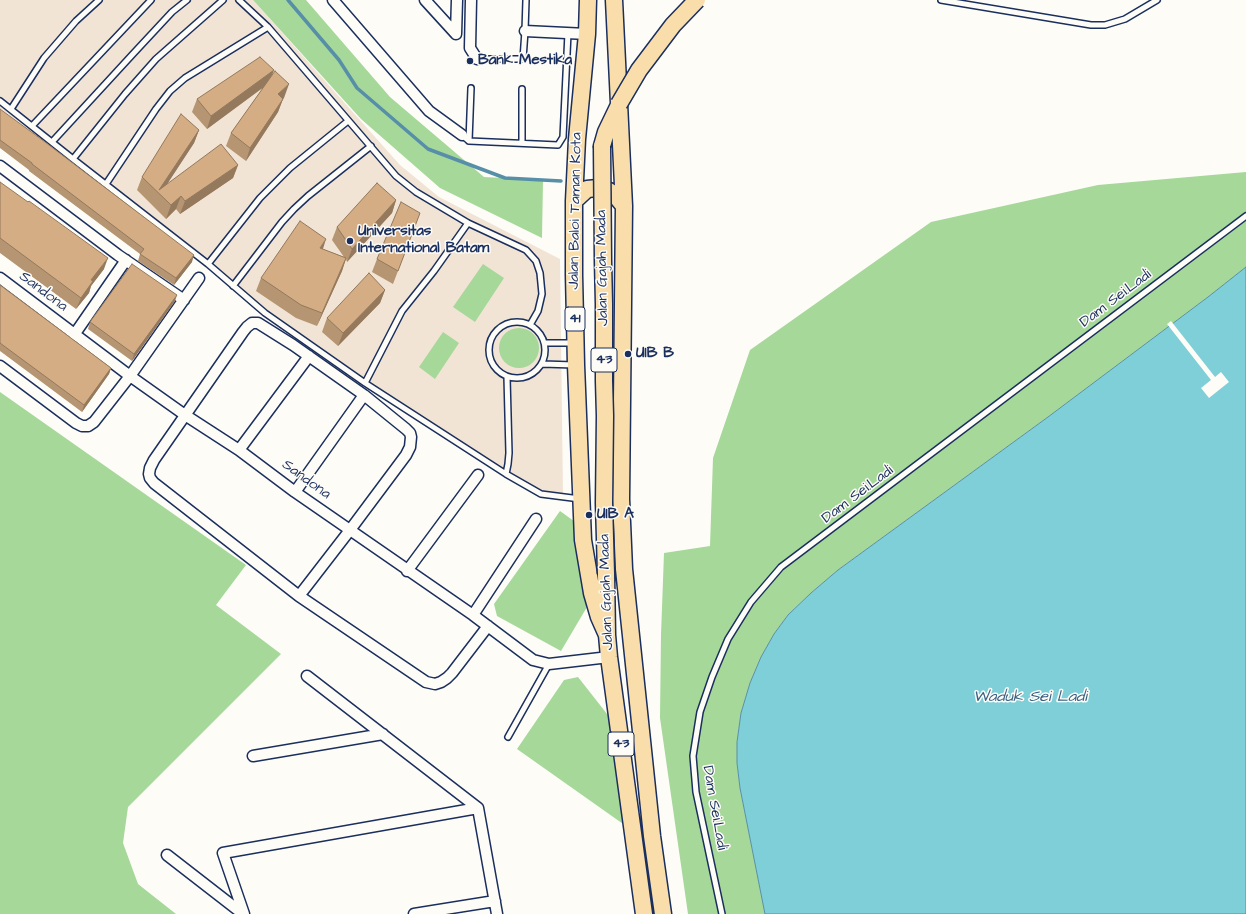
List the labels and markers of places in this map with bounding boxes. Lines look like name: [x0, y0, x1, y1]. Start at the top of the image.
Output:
place label: Bank Mestika: [478, 52, 572, 70]
marker: Bank Mestika: [465, 56, 475, 66]
place label: Universitas International Batam: [358, 223, 489, 258]
marker: Universitas International Batam: [345, 236, 355, 246]
place label: UIB B: [636, 345, 674, 363]
marker: UIB B: [623, 349, 633, 359]
place label: UIB A: [597, 506, 634, 524]
marker: UIB A: [584, 510, 594, 520]

